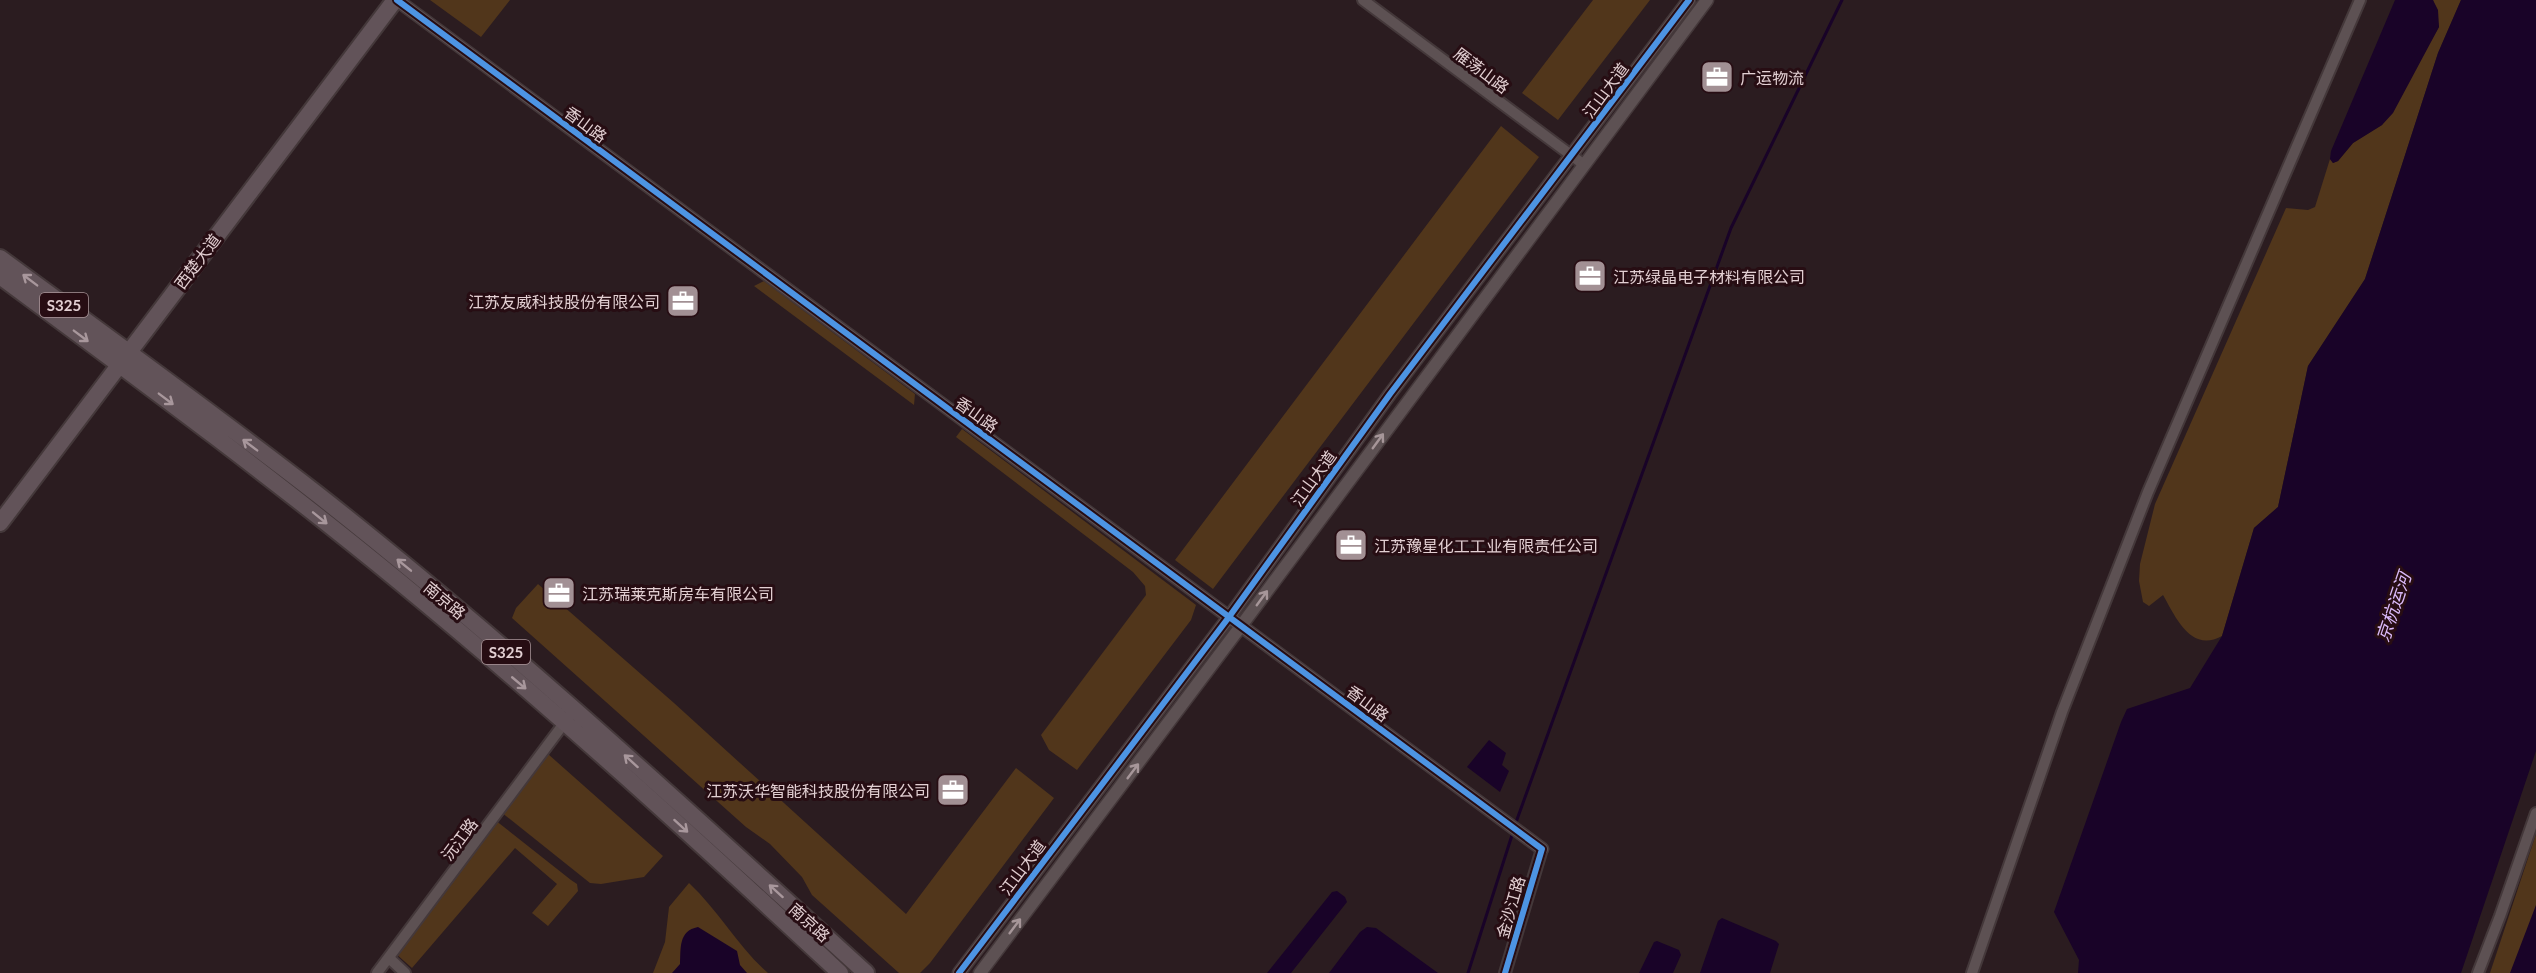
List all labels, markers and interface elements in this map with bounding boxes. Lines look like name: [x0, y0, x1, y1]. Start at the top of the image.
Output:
street label: 雁荡山路: [1451, 43, 1513, 97]
street label: 江山大道: [1578, 59, 1632, 121]
office icon: 广运物流: [1699, 59, 1735, 95]
place label: 广运物流: [1740, 68, 1804, 87]
street label: 香山路: [561, 102, 611, 146]
street label: 西楚大道: [170, 230, 224, 292]
office icon: 江苏绿晶电子材料有限公司: [1572, 258, 1608, 294]
place label: 江苏绿晶电子材料有限公司: [1613, 267, 1805, 286]
one-way arrow: [22, 273, 38, 286]
office icon: 江苏友威科技股份有限公司: [665, 283, 701, 319]
place label: 江苏友威科技股份有限公司: [468, 292, 660, 311]
road number: S325: [40, 293, 88, 317]
one-way arrow: [72, 329, 88, 342]
street label: 香山路: [952, 392, 1002, 436]
one-way arrow: [157, 393, 173, 406]
one-way arrow: [1372, 434, 1385, 450]
one-way arrow: [243, 438, 259, 451]
street label: 江山大道: [1287, 447, 1339, 509]
one-way arrow: [312, 511, 328, 524]
office icon: 江苏豫星化工工业有限责任公司: [1333, 527, 1369, 563]
place label: 江苏豫星化工工业有限责任公司: [1374, 536, 1598, 555]
one-way arrow: [396, 559, 412, 572]
water label: 京杭运河: [2371, 567, 2416, 645]
office icon: 江苏瑞莱克斯房车有限公司: [541, 575, 577, 611]
street label: 南京路: [421, 577, 469, 623]
place label: 江苏瑞莱克斯房车有限公司: [582, 584, 774, 603]
one-way arrow: [1256, 590, 1269, 606]
road number: S325: [482, 640, 530, 664]
one-way arrow: [511, 676, 526, 690]
street label: 香山路: [1343, 681, 1393, 725]
one-way arrow: [624, 754, 639, 768]
one-way arrow: [1126, 763, 1139, 779]
office icon: 江苏沃华智能科技股份有限公司: [935, 772, 971, 808]
place label: 江苏沃华智能科技股份有限公司: [706, 781, 930, 800]
street label: 沅江路: [437, 814, 481, 864]
one-way arrow: [673, 819, 688, 833]
street label: 江山大道: [995, 836, 1049, 898]
street label: 金沙江路: [1492, 874, 1528, 940]
one-way arrow: [769, 884, 784, 898]
street label: 南京路: [786, 899, 834, 945]
one-way arrow: [1009, 919, 1022, 935]

